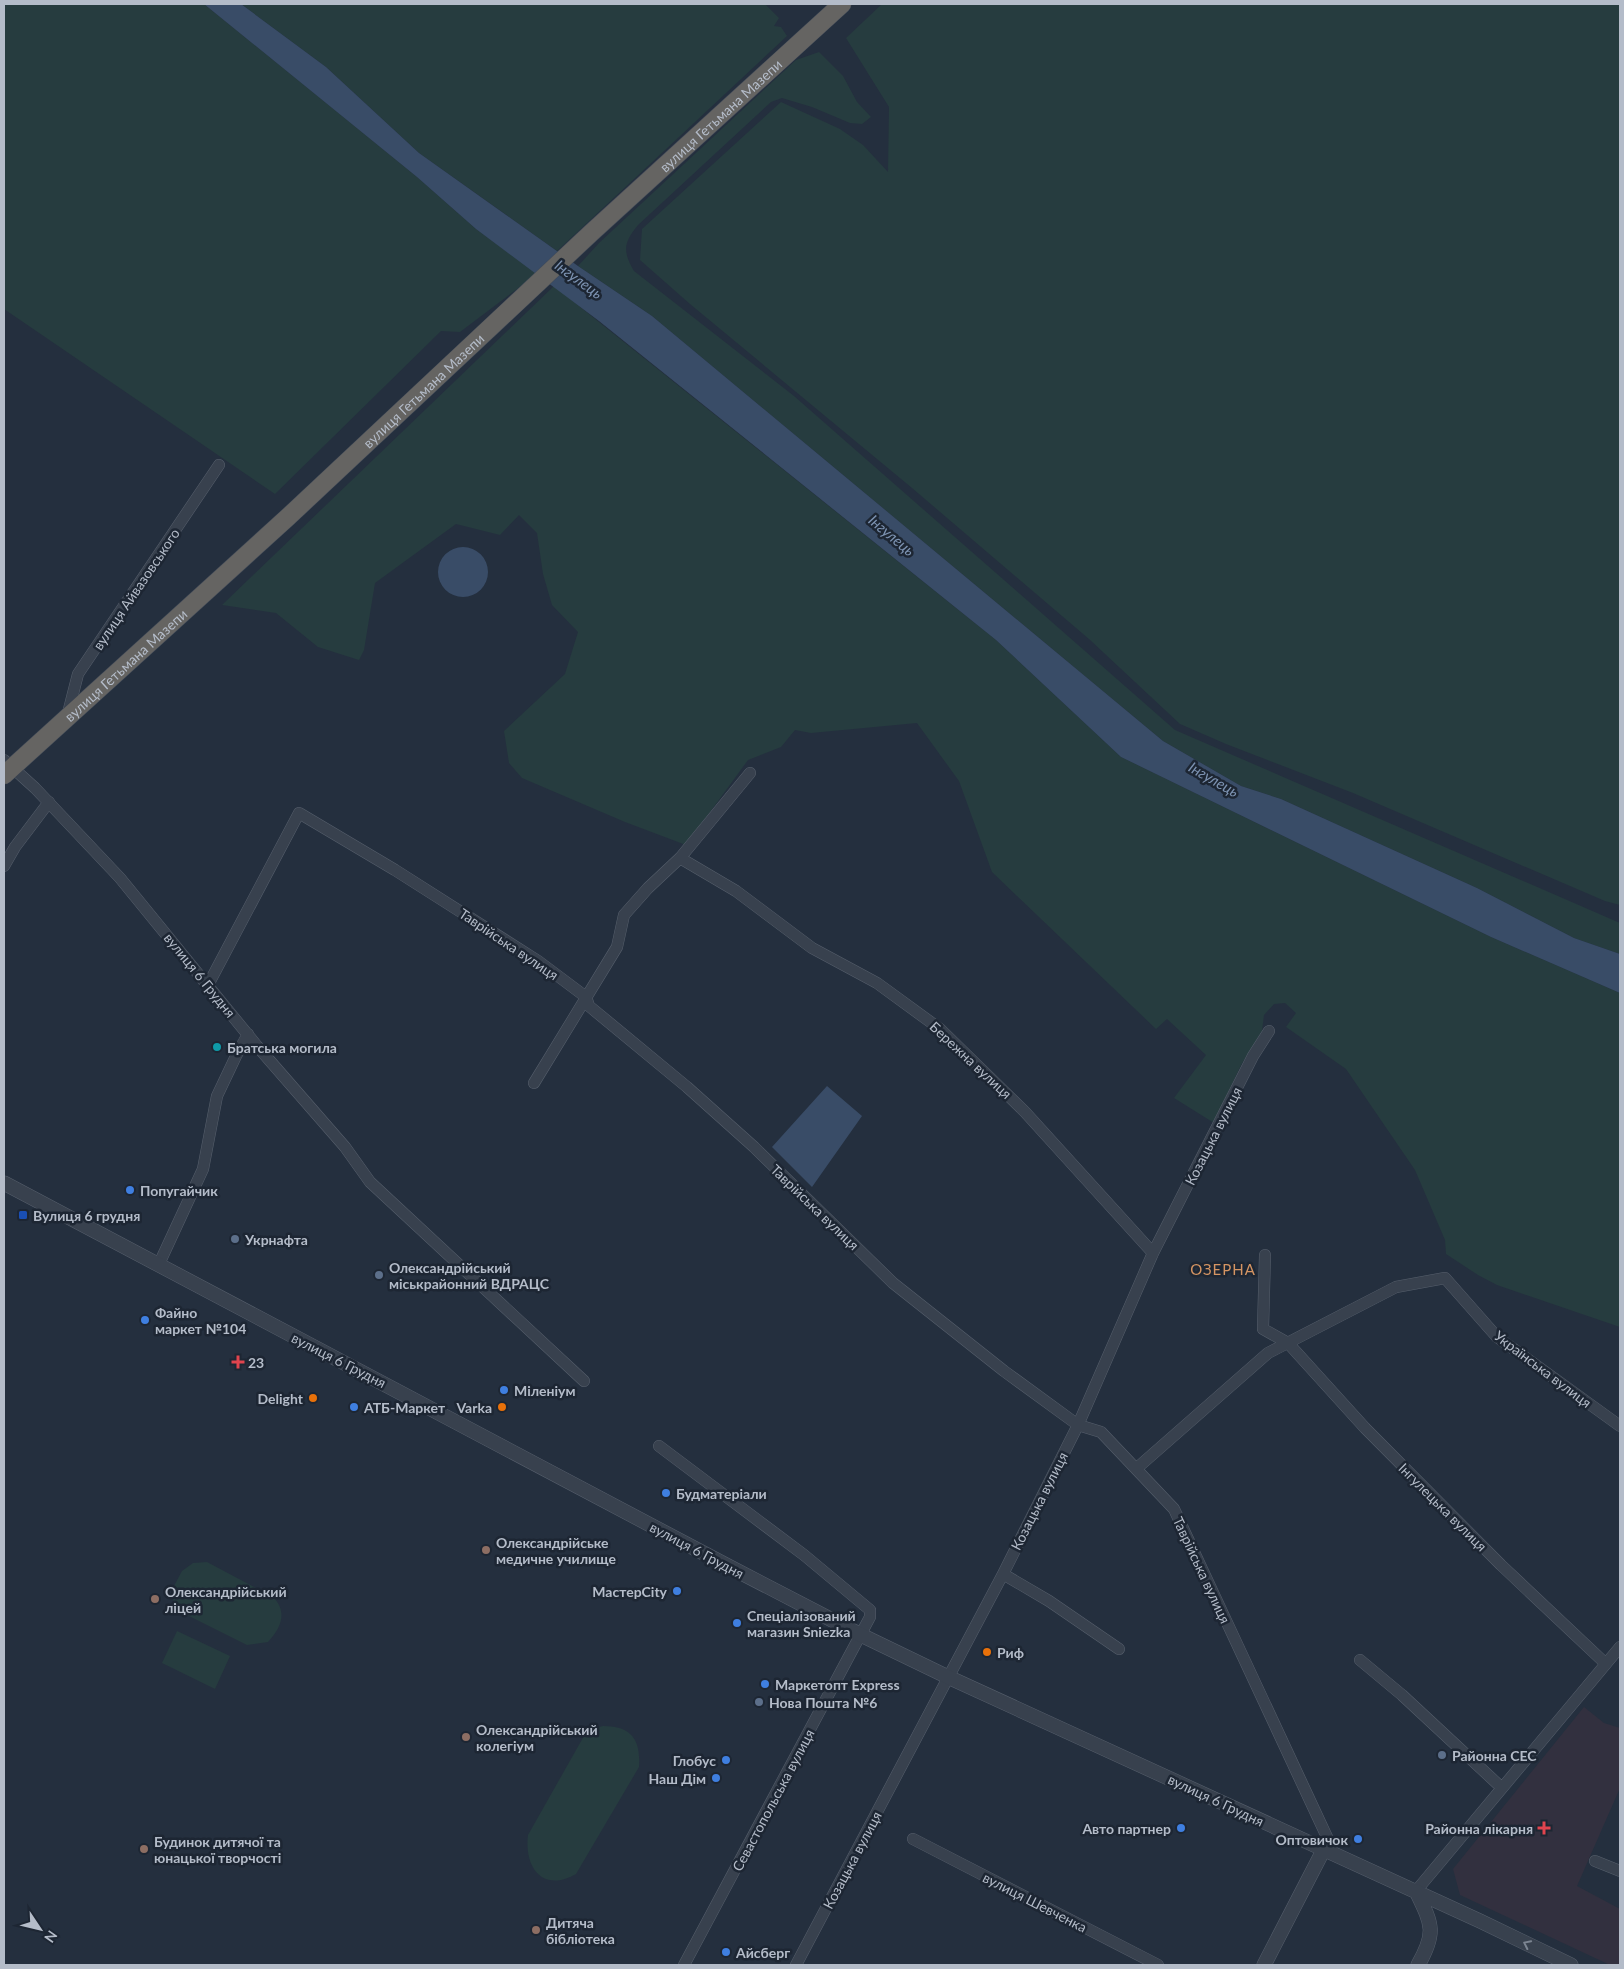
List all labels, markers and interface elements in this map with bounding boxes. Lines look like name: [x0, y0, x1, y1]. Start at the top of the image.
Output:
street label: вулиця Гетьмана Мазепи: [656, 55, 785, 175]
water label: Інгулець: [552, 256, 607, 302]
street label: вулиця Гетьмана Мазепи: [359, 330, 487, 451]
water label: Інгулець: [865, 511, 919, 560]
street label: вулиця Айвазовського: [89, 525, 183, 653]
street label: вулиця Гетьмана Мазепи: [61, 605, 190, 725]
water label: Інгулець: [1186, 758, 1242, 801]
street label: Таврійська вулиця: [456, 905, 562, 983]
street label: вулиця 6 Грудня: [161, 929, 239, 1021]
street label: Бережна вулиця: [927, 1018, 1015, 1102]
place label: Братська могила: [227, 1039, 337, 1056]
marker: Братська могила: [211, 1041, 223, 1053]
street label: Козацька вулиця: [1181, 1084, 1245, 1188]
street label: Таврійська вулиця: [767, 1161, 863, 1253]
place label: Попугайчик: [140, 1182, 218, 1199]
marker: Попугайчик: [124, 1184, 136, 1196]
place label: Вулиця 6 грудня: [33, 1207, 140, 1224]
marker: Вулиця 6 грудня: [17, 1209, 29, 1221]
place label: Укрнафта: [244, 1231, 308, 1248]
marker: Укрнафта: [229, 1233, 241, 1245]
place label: Олександрійський міськрайонний ВДРАЦС: [389, 1259, 550, 1292]
district label: ОЗЕРНА: [1190, 1260, 1256, 1278]
marker: Олександрійський міськрайонний ВДРАЦС: [373, 1269, 385, 1281]
place label: Файно маркет №104: [155, 1304, 246, 1337]
marker: Файно маркет №104: [139, 1314, 151, 1326]
street label: Українська вулиця: [1491, 1327, 1595, 1411]
street label: вулиця 6 Грудня: [289, 1329, 389, 1391]
place label: 23: [248, 1354, 264, 1371]
marker: 23: [232, 1356, 244, 1368]
place label: Міленіум: [514, 1382, 575, 1399]
marker: Міленіум: [498, 1384, 510, 1396]
place label: Delight: [258, 1390, 304, 1407]
marker: Delight: [307, 1392, 319, 1404]
place label: АТБ-Маркет: [363, 1399, 446, 1416]
place label: Varka: [455, 1399, 492, 1416]
marker: АТБ-Маркет: [348, 1401, 360, 1413]
marker: Varka: [496, 1401, 508, 1413]
street label: Козацька вулиця: [1007, 1449, 1071, 1553]
street label: Інгулецька вулиця: [1395, 1459, 1491, 1555]
place label: Будматеріали: [676, 1485, 767, 1502]
marker: Будматеріали: [660, 1487, 672, 1499]
street label: Таврійська вулиця: [1170, 1514, 1234, 1626]
street label: вулиця 6 Грудня: [647, 1518, 747, 1582]
place label: Олександрійське медичне училище: [496, 1534, 616, 1567]
marker: Олександрійське медичне училище: [480, 1544, 492, 1556]
place label: Олександрійський ліцей: [165, 1583, 287, 1616]
place label: МастерCity: [592, 1583, 668, 1600]
marker: МастерCity: [671, 1585, 683, 1597]
marker: Олександрійський ліцей: [149, 1593, 161, 1605]
place label: Спеціалізований магазин Sniezka: [747, 1607, 856, 1640]
marker: Спеціалізований магазин Sniezka: [731, 1617, 743, 1629]
place label: Риф: [997, 1644, 1024, 1661]
marker: Риф: [981, 1646, 993, 1658]
place label: Маркетопт Express: [775, 1676, 900, 1693]
marker: Маркетопт Express: [759, 1678, 771, 1690]
place label: Нова Пошта №6: [769, 1694, 877, 1711]
marker: Нова Пошта №6: [753, 1696, 765, 1708]
place label: Олександрійський колегіум: [476, 1721, 598, 1754]
street label: Севастопольська вулиця: [728, 1726, 818, 1874]
marker: Олександрійський колегіум: [460, 1731, 472, 1743]
place label: Районна СЕС: [1452, 1747, 1537, 1764]
marker: Районна СЕС: [1436, 1749, 1448, 1761]
place label: Глобус: [673, 1752, 716, 1769]
marker: Глобус: [720, 1754, 732, 1766]
place label: Наш Дім: [648, 1770, 706, 1787]
street label: вулиця 6 Грудня: [1165, 1770, 1267, 1830]
marker: Наш Дім: [710, 1772, 722, 1784]
street label: Козацька вулиця: [819, 1808, 885, 1912]
place label: Авто партнер: [1081, 1820, 1171, 1837]
place label: Районна лікарня: [1425, 1820, 1533, 1837]
marker: Районна лікарня: [1537, 1821, 1551, 1835]
marker: Авто партнер: [1175, 1822, 1187, 1834]
place label: Оптовичок: [1276, 1831, 1348, 1848]
place label: Будинок дитячої та юнацької творчості: [154, 1833, 281, 1866]
marker: Оптовичок: [1352, 1833, 1364, 1845]
marker: Будинок дитячої та юнацької творчості: [138, 1843, 150, 1855]
street label: вулиця Шевченка: [980, 1868, 1090, 1936]
north arrow: [15, 1904, 65, 1954]
place label: Дитяча бібліотека: [546, 1914, 615, 1947]
marker: Дитяча бібліотека: [530, 1924, 542, 1936]
text: N: [41, 1927, 61, 1946]
one-way arrow: [1523, 1940, 1532, 1950]
place label: Айсберг: [735, 1944, 790, 1961]
marker: Айсберг: [720, 1946, 732, 1958]

